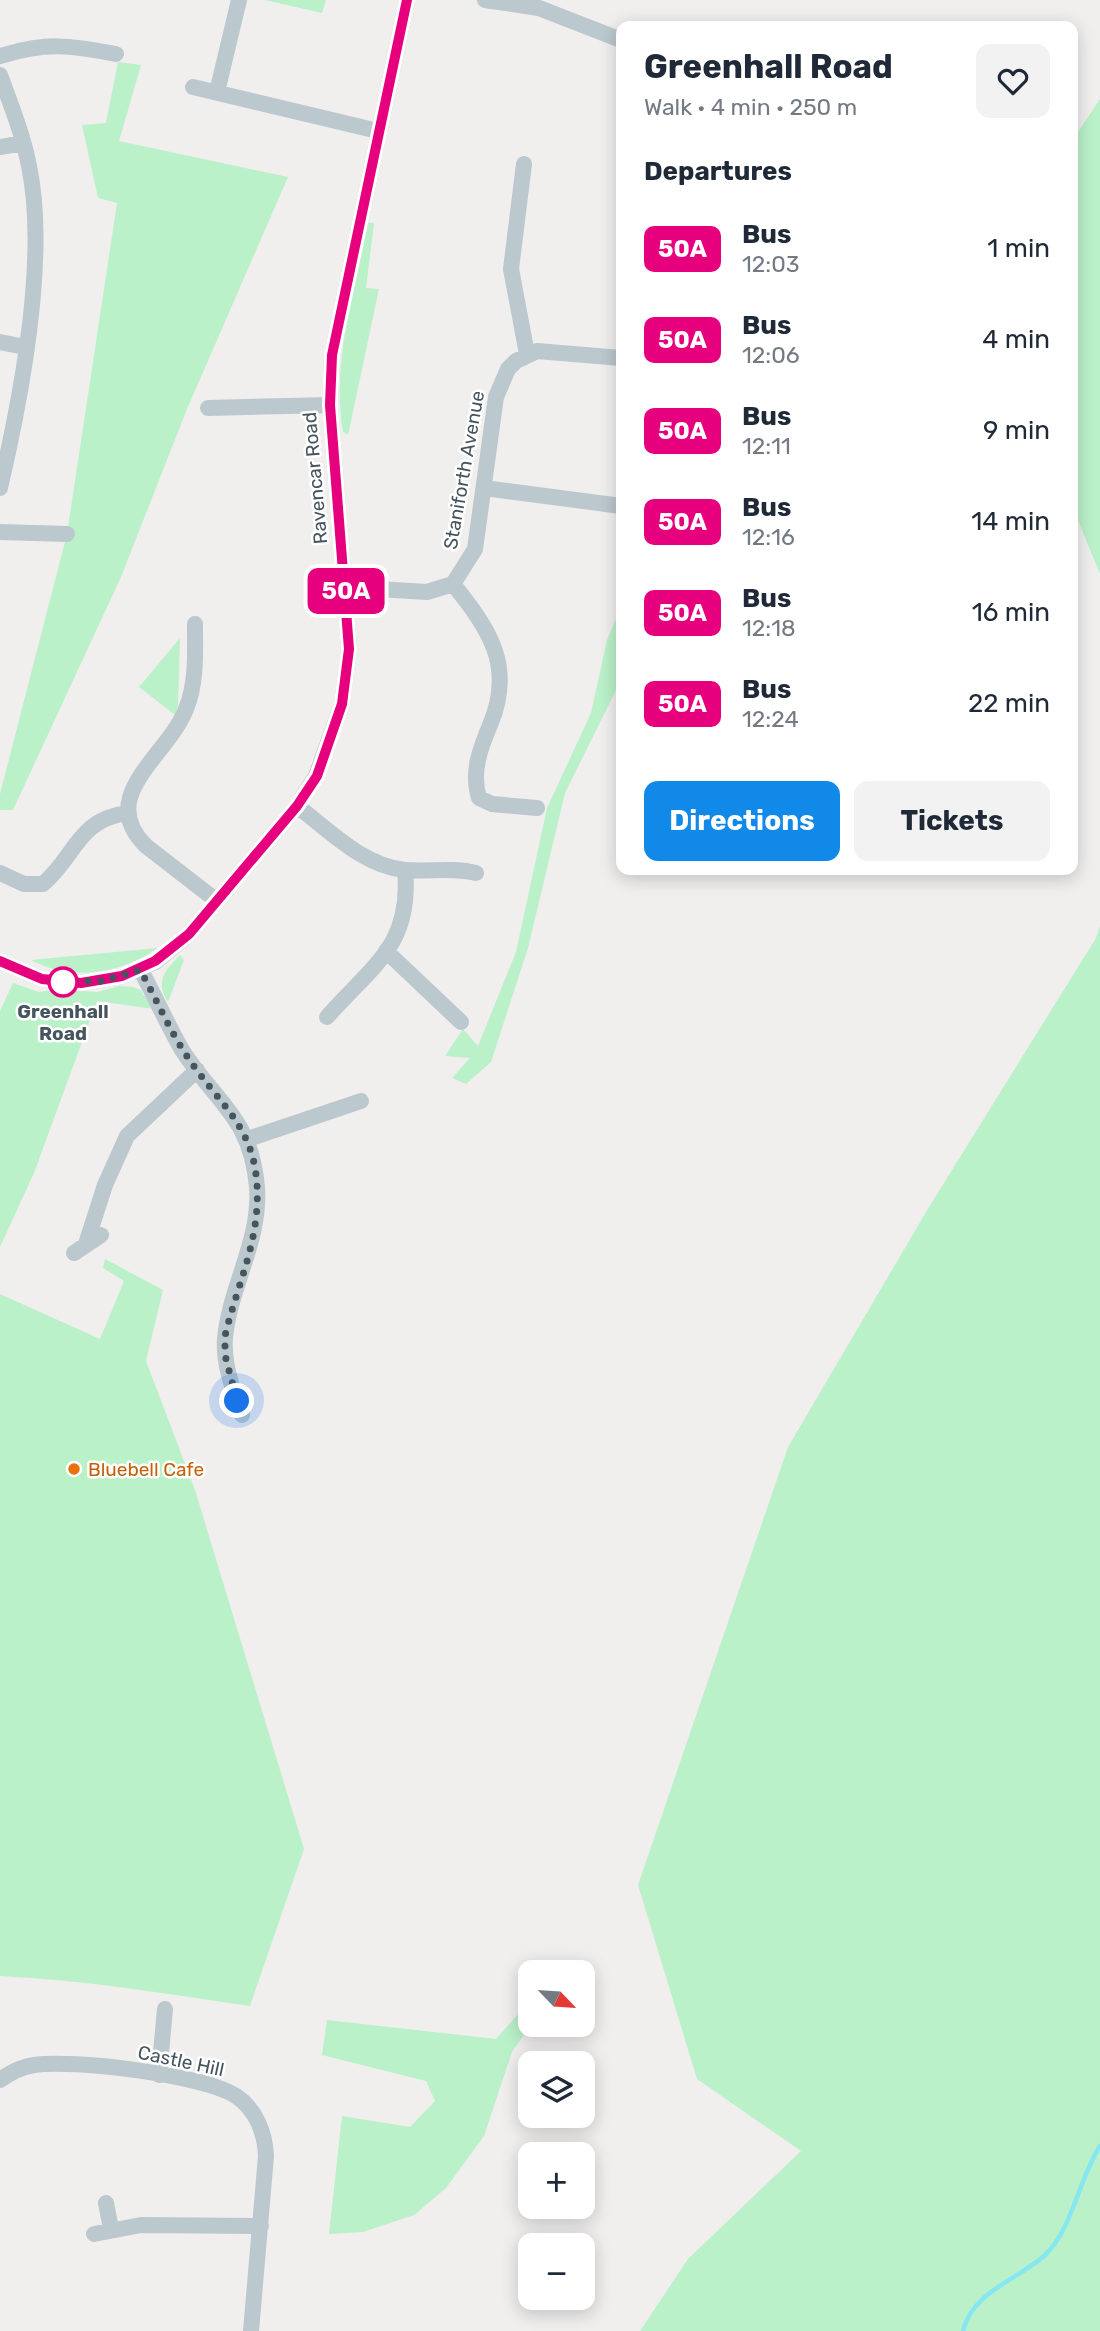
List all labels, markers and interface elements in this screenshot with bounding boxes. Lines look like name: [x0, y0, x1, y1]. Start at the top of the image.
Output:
button: heart: [976, 44, 1050, 118]
text: Greenhall Road: [644, 47, 893, 86]
text: Walk · 4 min · 250 m: [644, 93, 857, 121]
text: Departures: [644, 156, 792, 187]
text: Bus: [742, 219, 791, 250]
text: 1 min: [987, 233, 1050, 264]
text: 50A: [658, 235, 707, 263]
text: 12:03: [742, 250, 800, 278]
text: Bus: [742, 310, 791, 341]
text: 4 min: [982, 324, 1050, 355]
text: 50A: [658, 326, 707, 354]
text: 12:06: [742, 341, 800, 369]
street label: Staniforth Avenue: [439, 389, 489, 551]
text: Bus: [742, 401, 791, 432]
street label: Ravencar Road: [298, 411, 332, 545]
text: 9 min: [983, 415, 1050, 446]
text: 50A: [658, 417, 707, 445]
text: 12:11: [742, 432, 791, 460]
text: Bus: [742, 492, 791, 523]
text: 14 min: [971, 506, 1050, 537]
text: 50A: [658, 508, 707, 536]
text: 12:16: [742, 523, 795, 551]
line badge: 50A: [306, 568, 386, 614]
text: 50A: [322, 577, 370, 605]
text: Bus: [742, 583, 791, 614]
text: 16 min: [972, 597, 1050, 628]
text: 50A: [658, 599, 707, 627]
text: 12:18: [742, 614, 796, 642]
text: Bus: [742, 674, 791, 705]
text: 22 min: [968, 688, 1050, 719]
text: 50A: [658, 690, 707, 718]
text: 12:24: [742, 705, 799, 733]
button: Directions: [644, 781, 840, 861]
button: Tickets: [854, 781, 1050, 861]
marker: Greenhall Road: [48, 967, 78, 997]
place label: Greenhall Road: [17, 1000, 109, 1045]
your location: [219, 1383, 254, 1418]
place label: Bluebell Cafe: [88, 1458, 204, 1481]
marker: Bluebell Cafe: [66, 1461, 82, 1477]
north arrow: [518, 1960, 595, 2037]
map controls: [518, 1960, 595, 2310]
street label: Castle Hill: [136, 2041, 226, 2081]
button: layers: [518, 2051, 595, 2128]
button: +: [518, 2142, 595, 2219]
button: −: [518, 2233, 595, 2310]

